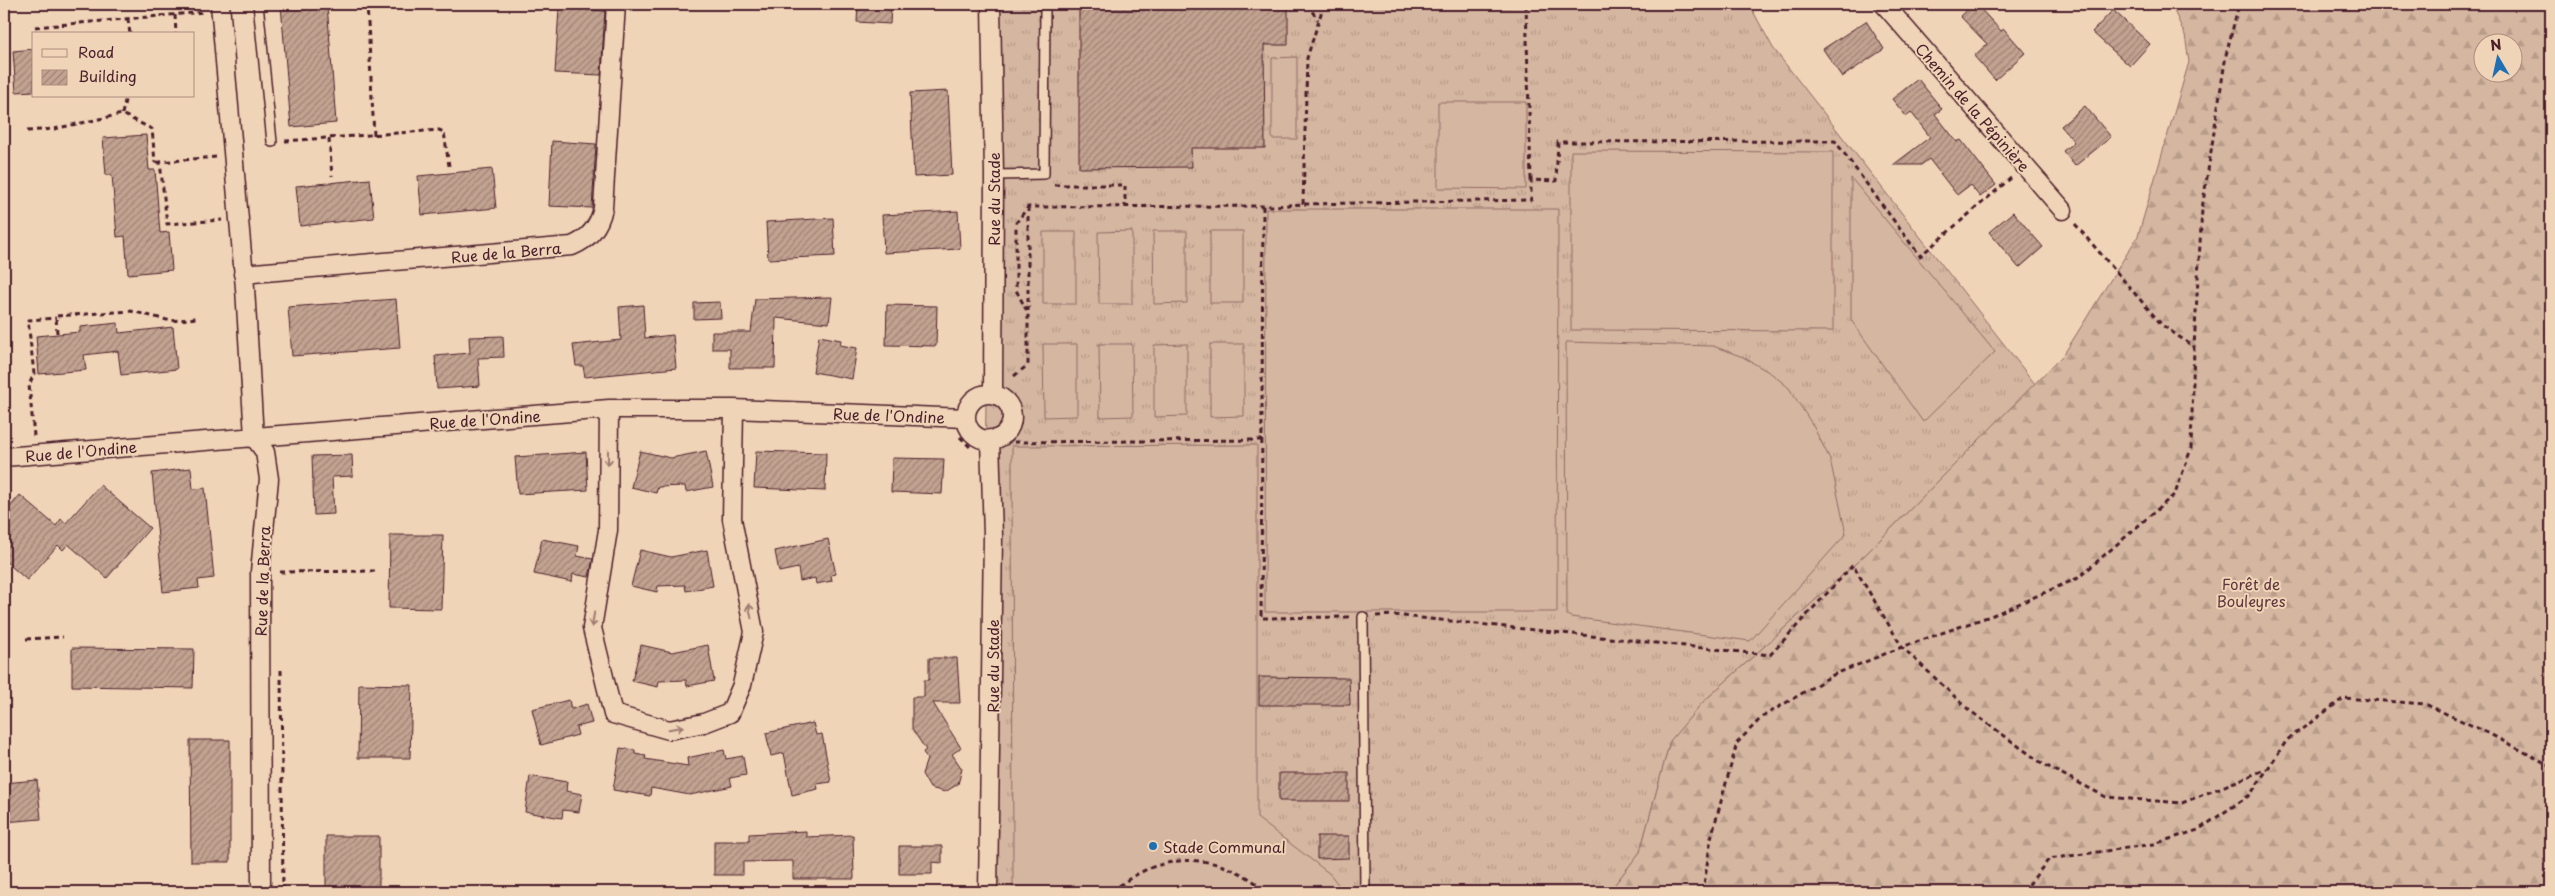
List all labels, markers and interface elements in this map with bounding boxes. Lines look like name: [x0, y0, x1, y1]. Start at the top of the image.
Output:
legend: [32, 32, 195, 98]
north arrow: [2472, 32, 2522, 82]
text: N: [2489, 33, 2503, 56]
street label: Chemin de la Pépinière: [1910, 37, 2036, 177]
text: Road: [78, 40, 114, 63]
text: Building: [78, 64, 137, 87]
street label: Rue du Stade: [982, 152, 1005, 246]
street label: Rue de la Berra: [450, 236, 563, 268]
street label: Rue de l'Ondine: [833, 402, 945, 428]
street label: Rue de l'Ondine: [428, 404, 542, 434]
street label: Rue de l'Ondine: [24, 435, 138, 467]
one-way arrow: [604, 450, 613, 466]
street label: Rue de la Berra: [249, 525, 275, 637]
park label: Forêt de Bouleyres: [2216, 572, 2286, 612]
one-way arrow: [744, 603, 754, 619]
one-way arrow: [588, 611, 598, 627]
street label: Rue du Stade: [981, 619, 1004, 713]
one-way arrow: [667, 723, 683, 733]
place label: Stade Communal: [1163, 835, 1286, 858]
marker: Stade Communal: [1147, 840, 1159, 852]

